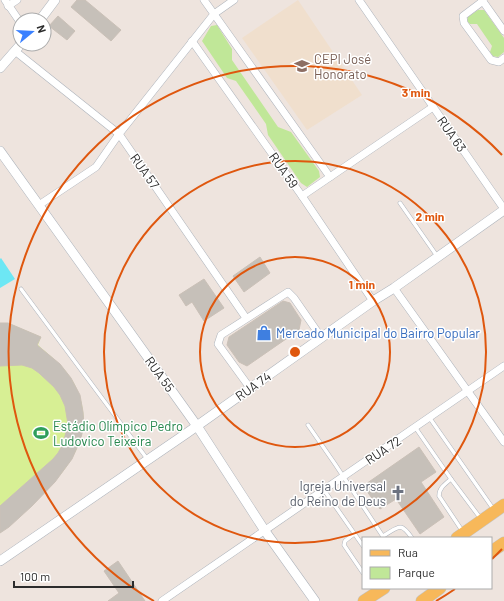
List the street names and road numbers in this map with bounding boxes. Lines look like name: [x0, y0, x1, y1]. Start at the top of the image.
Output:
street label: RUA 63: [434, 113, 470, 155]
street label: RUA 59: [266, 149, 302, 191]
street label: RUA 57: [127, 150, 163, 192]
street label: RUA 55: [142, 353, 178, 395]
street label: RUA 74: [232, 368, 274, 404]
street label: RUA 72: [362, 432, 404, 468]

